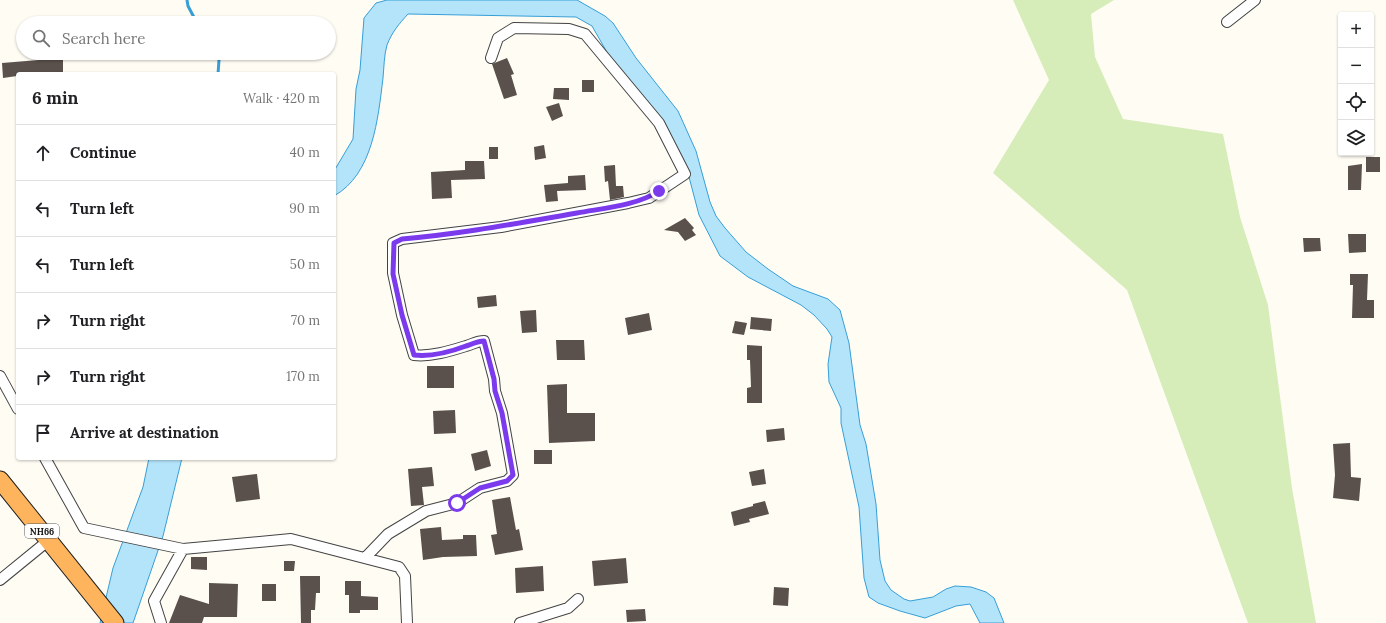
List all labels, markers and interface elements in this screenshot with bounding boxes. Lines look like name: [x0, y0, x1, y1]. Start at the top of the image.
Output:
map controls: [1338, 12, 1374, 156]
button: +: [1338, 12, 1374, 48]
search box: [16, 16, 336, 60]
icon: search: [30, 27, 52, 49]
text: Search here: [62, 29, 145, 48]
button: −: [1338, 48, 1374, 84]
button: locate: [1338, 84, 1374, 120]
text: 6 min: [32, 87, 78, 109]
text: Walk · 420 m: [243, 90, 320, 107]
button: layers: [1338, 120, 1374, 156]
icon: ahead: [32, 142, 54, 164]
text: Continue: [70, 143, 136, 162]
text: 40 m: [290, 144, 320, 161]
route end: [650, 182, 668, 200]
icon: left: [32, 198, 54, 220]
text: Turn left: [70, 199, 134, 218]
text: 90 m: [289, 200, 320, 217]
icon: left: [32, 254, 54, 276]
text: Turn left: [70, 255, 134, 274]
text: 50 m: [290, 256, 320, 273]
icon: right: [32, 310, 54, 332]
text: Turn right: [70, 311, 146, 330]
text: 70 m: [291, 312, 320, 329]
icon: right: [32, 366, 54, 388]
text: Turn right: [70, 367, 146, 386]
text: 170 m: [286, 368, 320, 385]
icon: arrive: [32, 422, 54, 444]
text: Arrive at destination: [70, 423, 219, 442]
route start: [448, 494, 466, 512]
road number: NH66: [25, 524, 59, 538]

